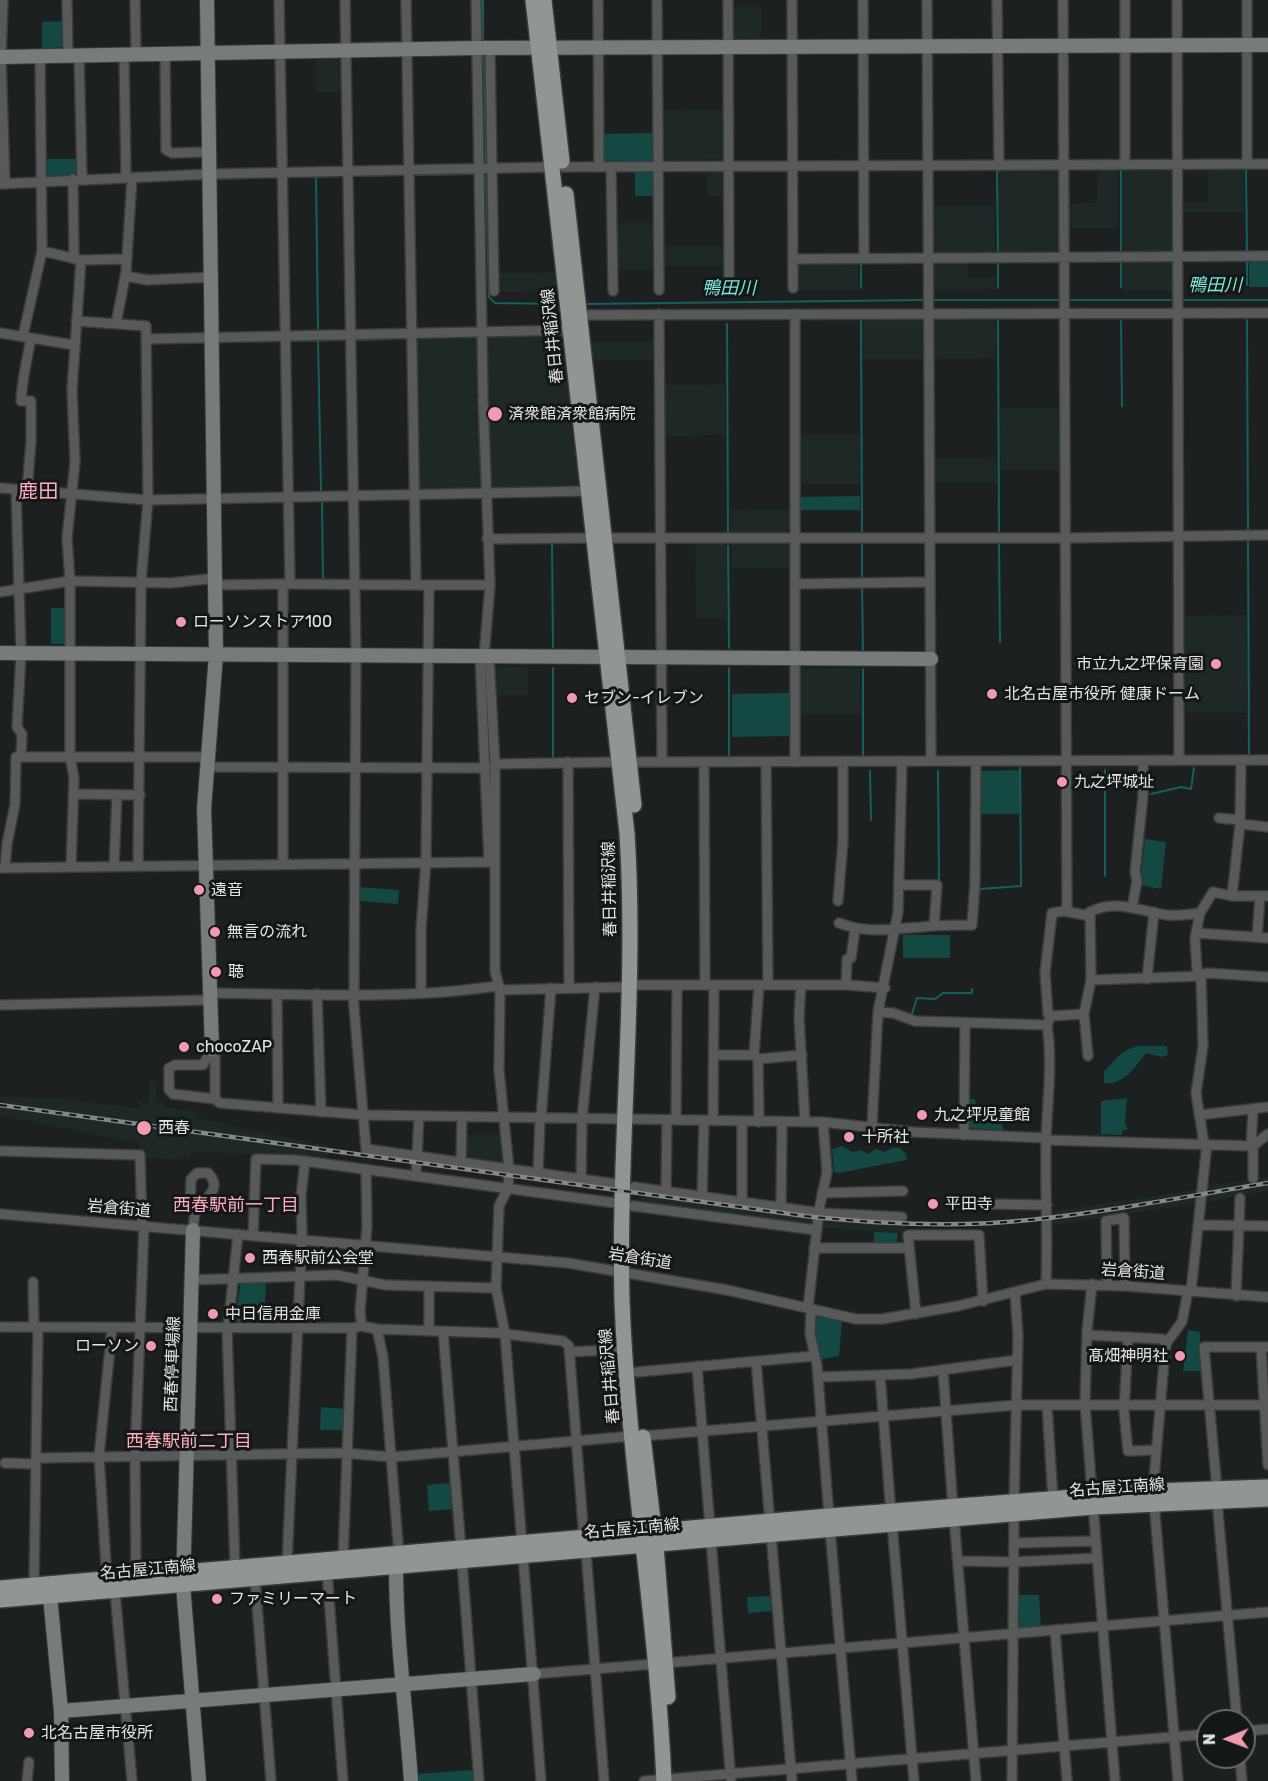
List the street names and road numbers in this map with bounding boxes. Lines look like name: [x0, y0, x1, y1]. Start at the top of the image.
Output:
street label: 春日井稲沢線: [538, 287, 568, 385]
street label: 春日井稲沢線: [600, 841, 620, 937]
street label: 岩倉街道: [86, 1197, 152, 1221]
street label: 岩倉街道: [607, 1245, 673, 1273]
street label: 岩倉街道: [1100, 1260, 1166, 1284]
street label: 西春停車場線: [162, 1316, 184, 1412]
street label: 春日井稲沢線: [596, 1327, 624, 1425]
street label: 名古屋江南線: [1068, 1475, 1166, 1501]
street label: 名古屋江南線: [583, 1515, 681, 1543]
street label: 名古屋江南線: [99, 1556, 197, 1584]

